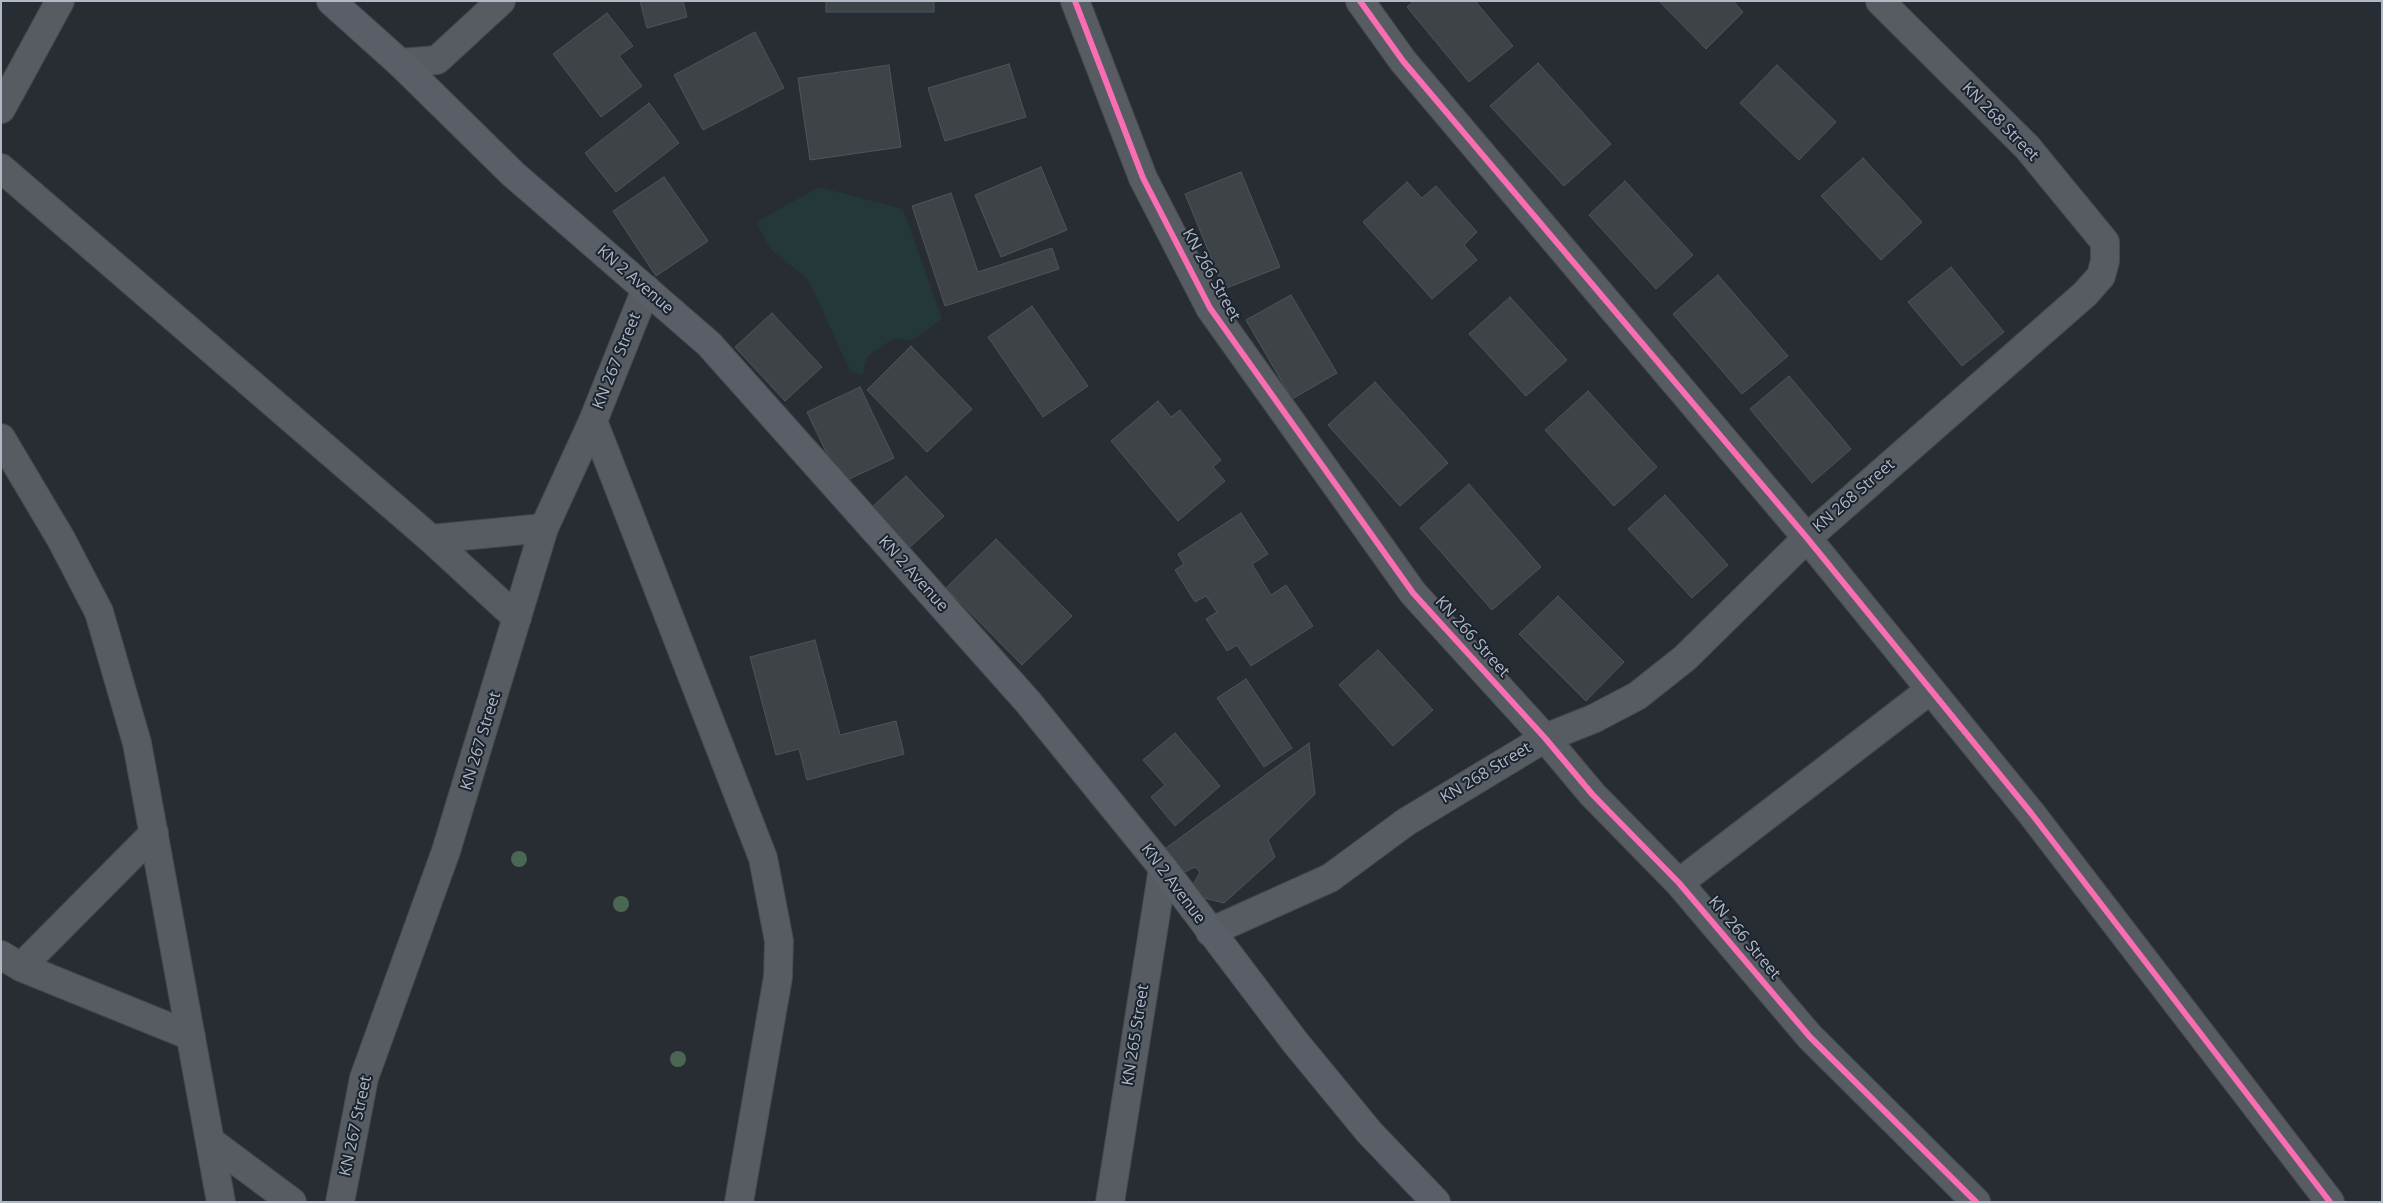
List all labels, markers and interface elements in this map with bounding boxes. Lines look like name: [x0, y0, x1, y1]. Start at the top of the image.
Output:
street label: KN 268 Street: [1958, 79, 2042, 165]
street label: KN 266 Street: [1178, 226, 1244, 324]
street label: KN 2 Avenue: [593, 242, 677, 318]
street label: KN 267 Street: [589, 310, 645, 412]
street label: KN 268 Street: [1809, 455, 1899, 537]
street label: KN 2 Avenue: [874, 532, 952, 616]
street label: KN 266 Street: [1431, 593, 1513, 681]
street label: KN 267 Street: [457, 689, 505, 793]
street label: KN 268 Street: [1437, 738, 1535, 808]
street label: KN 2 Avenue: [1137, 840, 1209, 928]
street label: KN 266 Street: [1704, 893, 1784, 983]
street label: KN 265 Street: [1119, 983, 1153, 1087]
street label: KN 267 Street: [336, 1074, 376, 1178]

